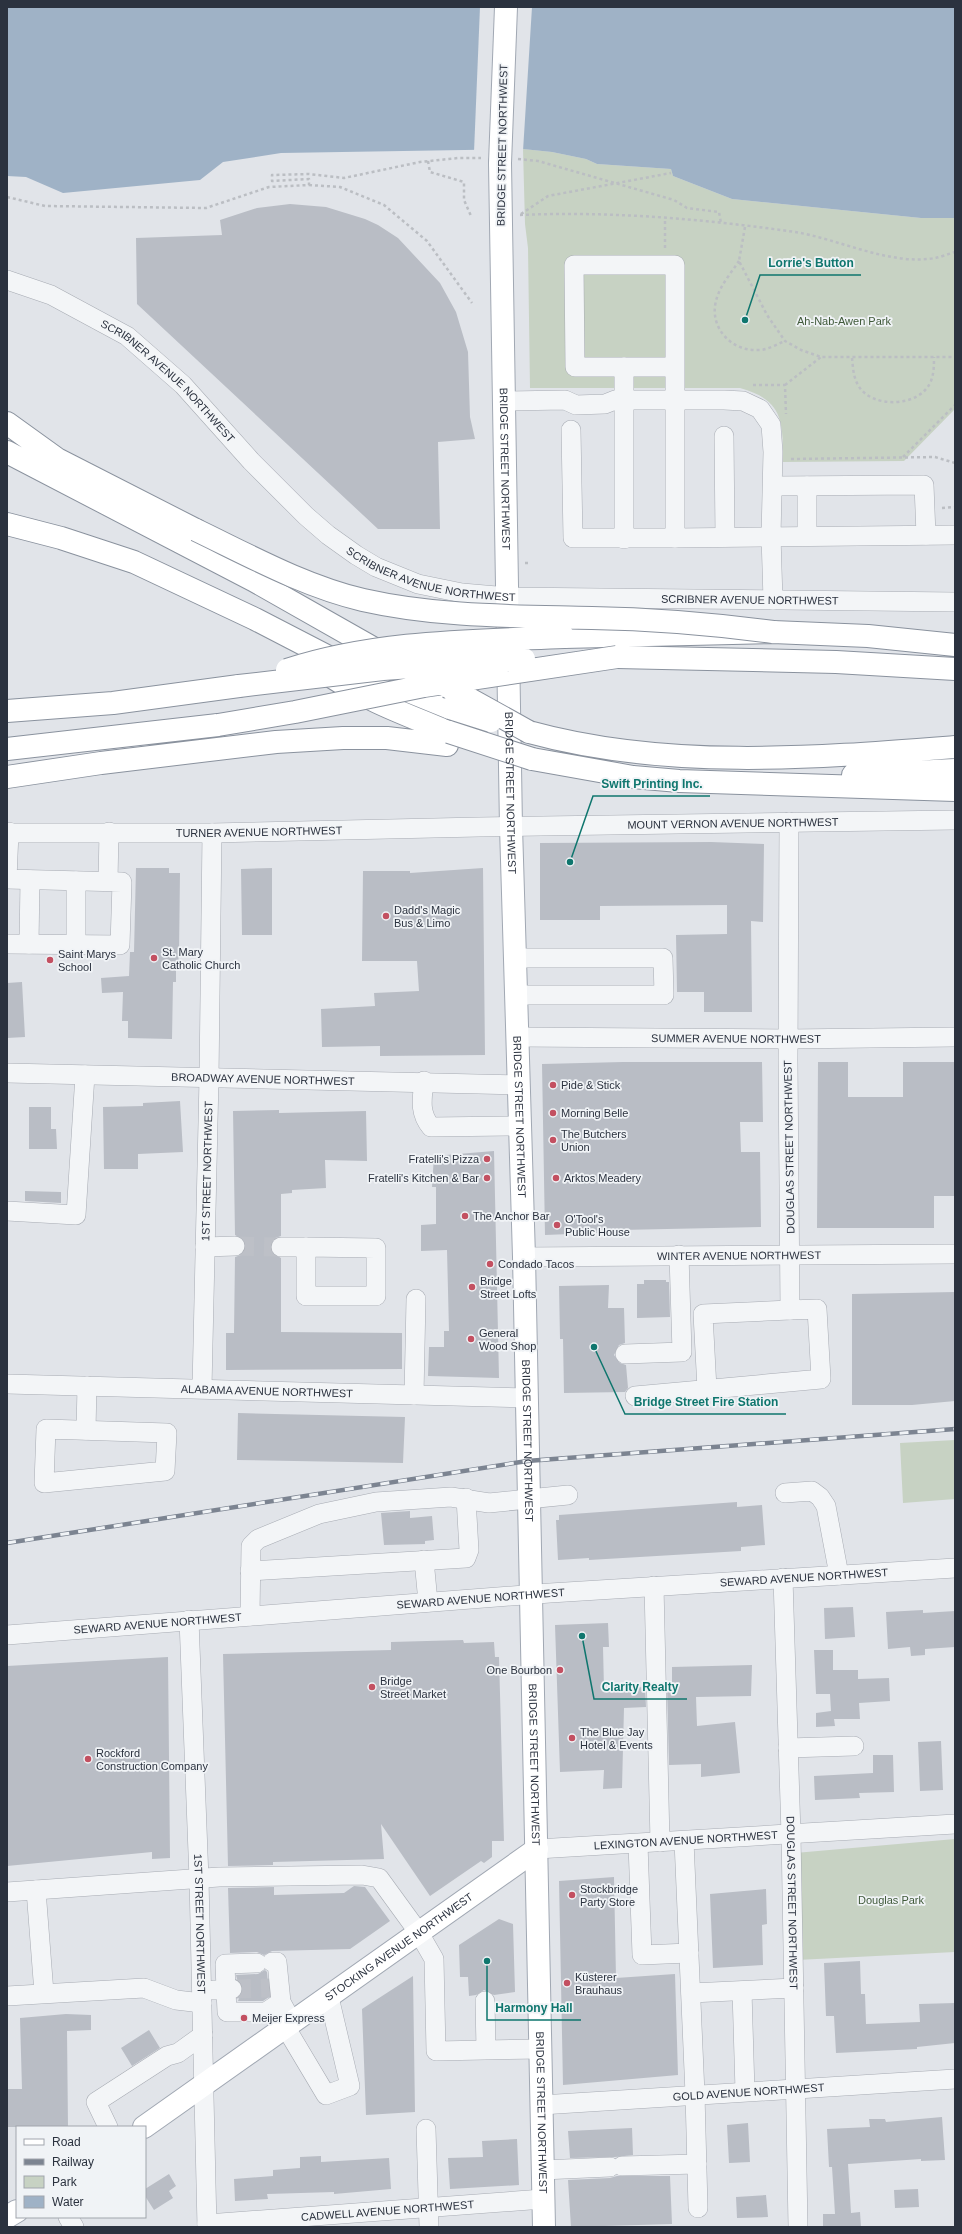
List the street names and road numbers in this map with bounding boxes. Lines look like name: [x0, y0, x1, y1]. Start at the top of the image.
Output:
street label: BRIDGE STREET NORTHWEST: [495, 64, 509, 226]
street label: SCRIBNER AVENUE NORTHWEST: [99, 317, 237, 445]
street label: BRIDGE STREET NORTHWEST: [498, 388, 512, 550]
street label: SCRIBNER AVENUE NORTHWEST: [344, 544, 516, 603]
street label: SCRIBNER AVENUE NORTHWEST: [661, 593, 839, 607]
street label: BRIDGE STREET NORTHWEST: [503, 712, 518, 875]
street label: MOUNT VERNON AVENUE NORTHWEST: [627, 816, 839, 831]
street label: TURNER AVENUE NORTHWEST: [176, 824, 343, 839]
street label: SUMMER AVENUE NORTHWEST: [651, 1032, 821, 1045]
street label: BRIDGE STREET NORTHWEST: [511, 1035, 528, 1198]
street label: DOUGLAS STREET NORTHWEST: [781, 1060, 797, 1234]
street label: BROADWAY AVENUE NORTHWEST: [171, 1071, 355, 1087]
street label: 1ST STREET NORTHWEST: [199, 1101, 214, 1241]
street label: WINTER AVENUE NORTHWEST: [657, 1249, 821, 1262]
street label: BRIDGE STREET NORTHWEST: [520, 1359, 535, 1522]
street label: ALABAMA AVENUE NORTHWEST: [181, 1383, 353, 1399]
street label: SEWARD AVENUE NORTHWEST: [719, 1566, 889, 1589]
street label: SEWARD AVENUE NORTHWEST: [396, 1586, 565, 1611]
street label: SEWARD AVENUE NORTHWEST: [73, 1611, 242, 1636]
street label: BRIDGE STREET NORTHWEST: [527, 1683, 542, 1846]
street label: DOUGLAS STREET NORTHWEST: [784, 1816, 800, 1990]
street label: LEXINGTON AVENUE NORTHWEST: [593, 1829, 778, 1852]
street label: 1ST STREET NORTHWEST: [192, 1854, 208, 1994]
street label: STOCKING AVENUE NORTHWEST: [323, 1890, 475, 2003]
street label: BRIDGE STREET NORTHWEST: [534, 2031, 549, 2194]
street label: GOLD AVENUE NORTHWEST: [672, 2081, 825, 2103]
street label: CADWELL AVENUE NORTHWEST: [301, 2198, 475, 2223]

